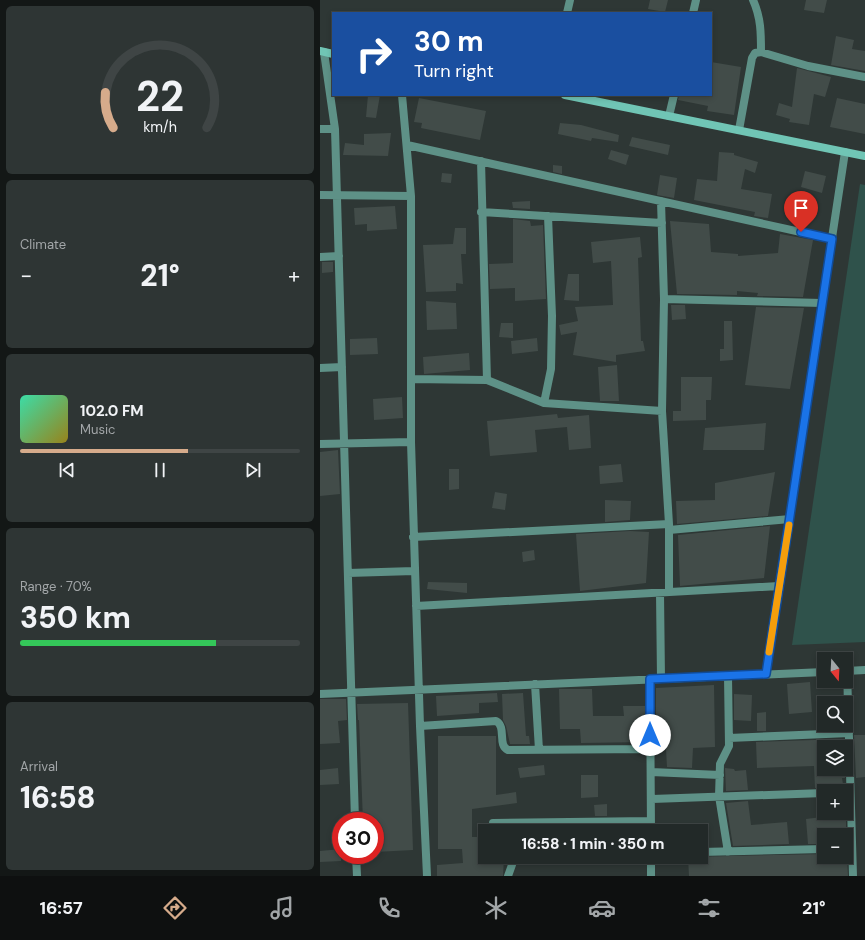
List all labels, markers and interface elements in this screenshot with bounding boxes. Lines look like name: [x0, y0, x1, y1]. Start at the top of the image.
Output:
text: 30 m: [414, 23, 484, 60]
icon: right: [348, 28, 400, 80]
text: Turn right: [414, 59, 494, 83]
text: 22: [136, 70, 184, 124]
text: km/h: [143, 118, 177, 136]
pin: [784, 191, 818, 232]
icon: arrive: [790, 197, 812, 219]
text: Climate: [20, 236, 66, 253]
text: 21°: [140, 256, 180, 295]
text: −: [20, 261, 32, 290]
text: +: [288, 261, 300, 290]
text: 102.0 FM: [80, 401, 144, 421]
text: Music: [80, 421, 115, 438]
icon: previous: [56, 459, 78, 481]
icon: pause: [149, 459, 171, 481]
icon: next: [242, 459, 264, 481]
text: Range · 70%: [20, 578, 92, 595]
text: 350 km: [20, 598, 131, 637]
north arrow: [817, 652, 853, 688]
map controls: [817, 652, 853, 864]
button: search: [817, 696, 853, 732]
position arrow: [629, 714, 671, 756]
button: layers: [817, 740, 853, 776]
text: Arrival: [20, 758, 58, 775]
text: 16:58: [20, 778, 96, 817]
button: +: [817, 784, 853, 820]
speed limit sign: 30: [332, 812, 384, 864]
button: −: [817, 828, 853, 864]
text: 16:58 · 1 min · 350 m: [522, 834, 664, 854]
icon: directions: [161, 894, 189, 922]
icon: music: [268, 894, 296, 922]
icon: phone: [375, 894, 403, 922]
icon: climate: [482, 894, 510, 922]
icon: car: [588, 894, 616, 922]
icon: filters: [695, 894, 723, 922]
text: 16:57: [39, 896, 83, 920]
text: 21°: [802, 896, 826, 920]

